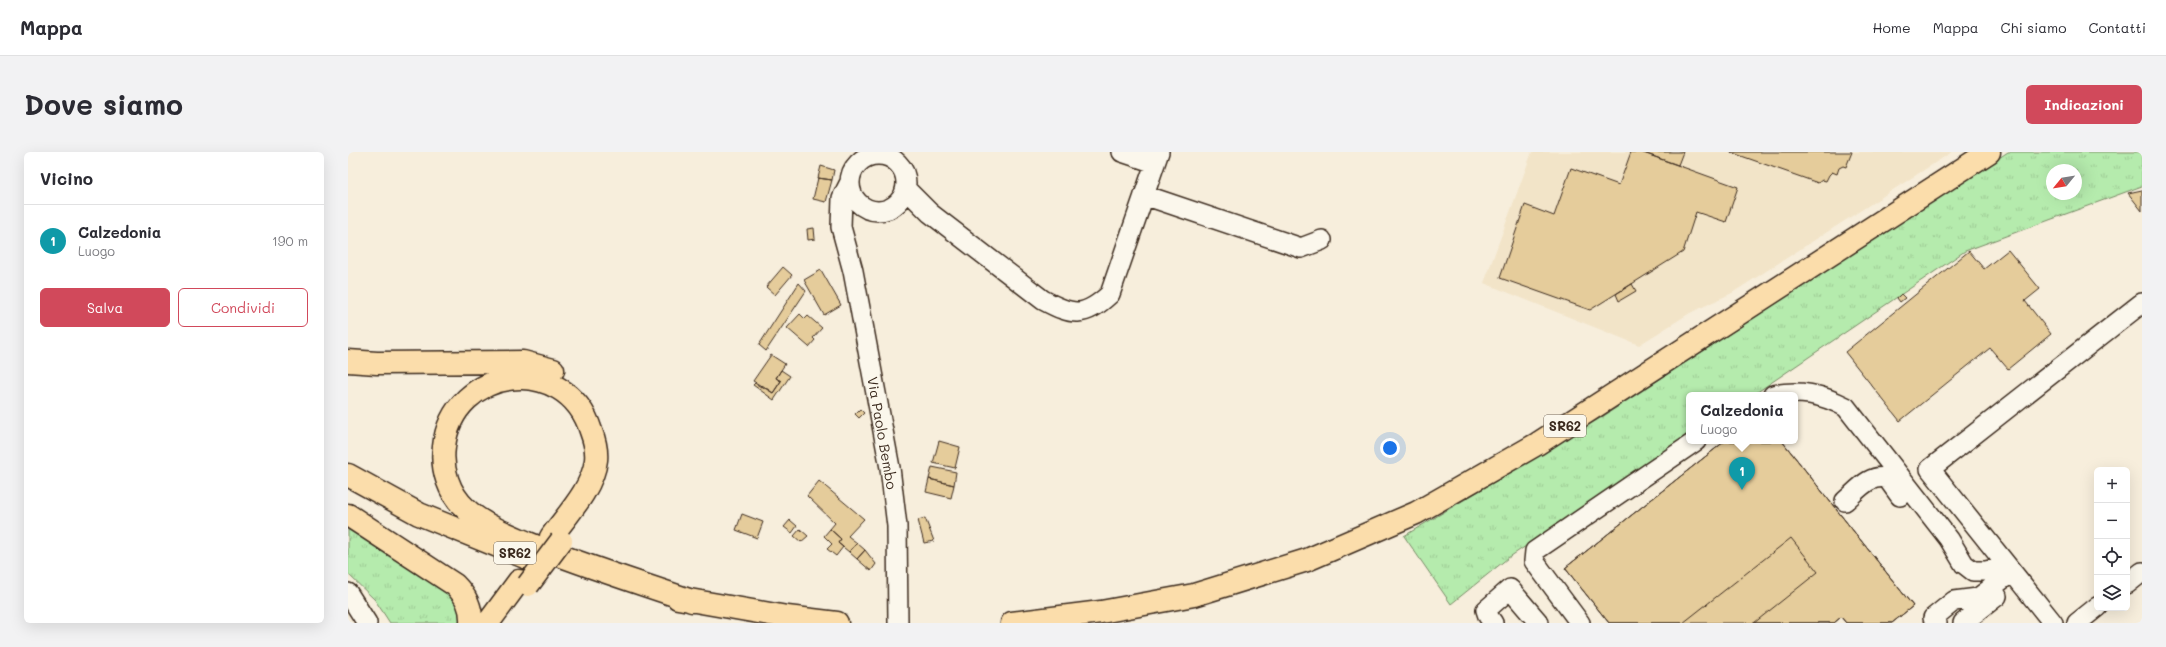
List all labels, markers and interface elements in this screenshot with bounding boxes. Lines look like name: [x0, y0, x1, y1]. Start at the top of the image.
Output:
text: Mappa: [20, 15, 83, 40]
text: Home: [1873, 18, 1911, 37]
text: Mappa: [1933, 18, 1979, 37]
text: Chi siamo: [2001, 18, 2066, 37]
text: Contatti: [2088, 18, 2146, 37]
button: Indicazioni: [2026, 85, 2142, 124]
text: Dove siamo: [24, 86, 183, 122]
north arrow: [2046, 164, 2082, 200]
text: Vicino: [40, 167, 93, 189]
text: Calzedonia: [78, 222, 161, 242]
text: 1: [50, 232, 56, 249]
text: 190 m: [272, 232, 308, 249]
text: Luogo: [78, 242, 115, 259]
button: Salva: [40, 288, 170, 327]
button: Condividi: [178, 288, 308, 327]
street label: Via Paolo Bembo: [863, 375, 902, 491]
popup: [1686, 392, 1798, 444]
text: Calzedonia: [1700, 400, 1784, 420]
road number: SR62: [1544, 415, 1586, 437]
text: Luogo: [1700, 420, 1737, 437]
your location: [1380, 438, 1400, 458]
pin: 1: [1729, 457, 1755, 490]
map controls: [2094, 467, 2130, 611]
button: +: [2094, 467, 2130, 503]
button: −: [2094, 503, 2130, 539]
button: locate: [2094, 539, 2130, 575]
road number: SR62: [494, 542, 536, 564]
button: layers: [2094, 575, 2130, 611]

